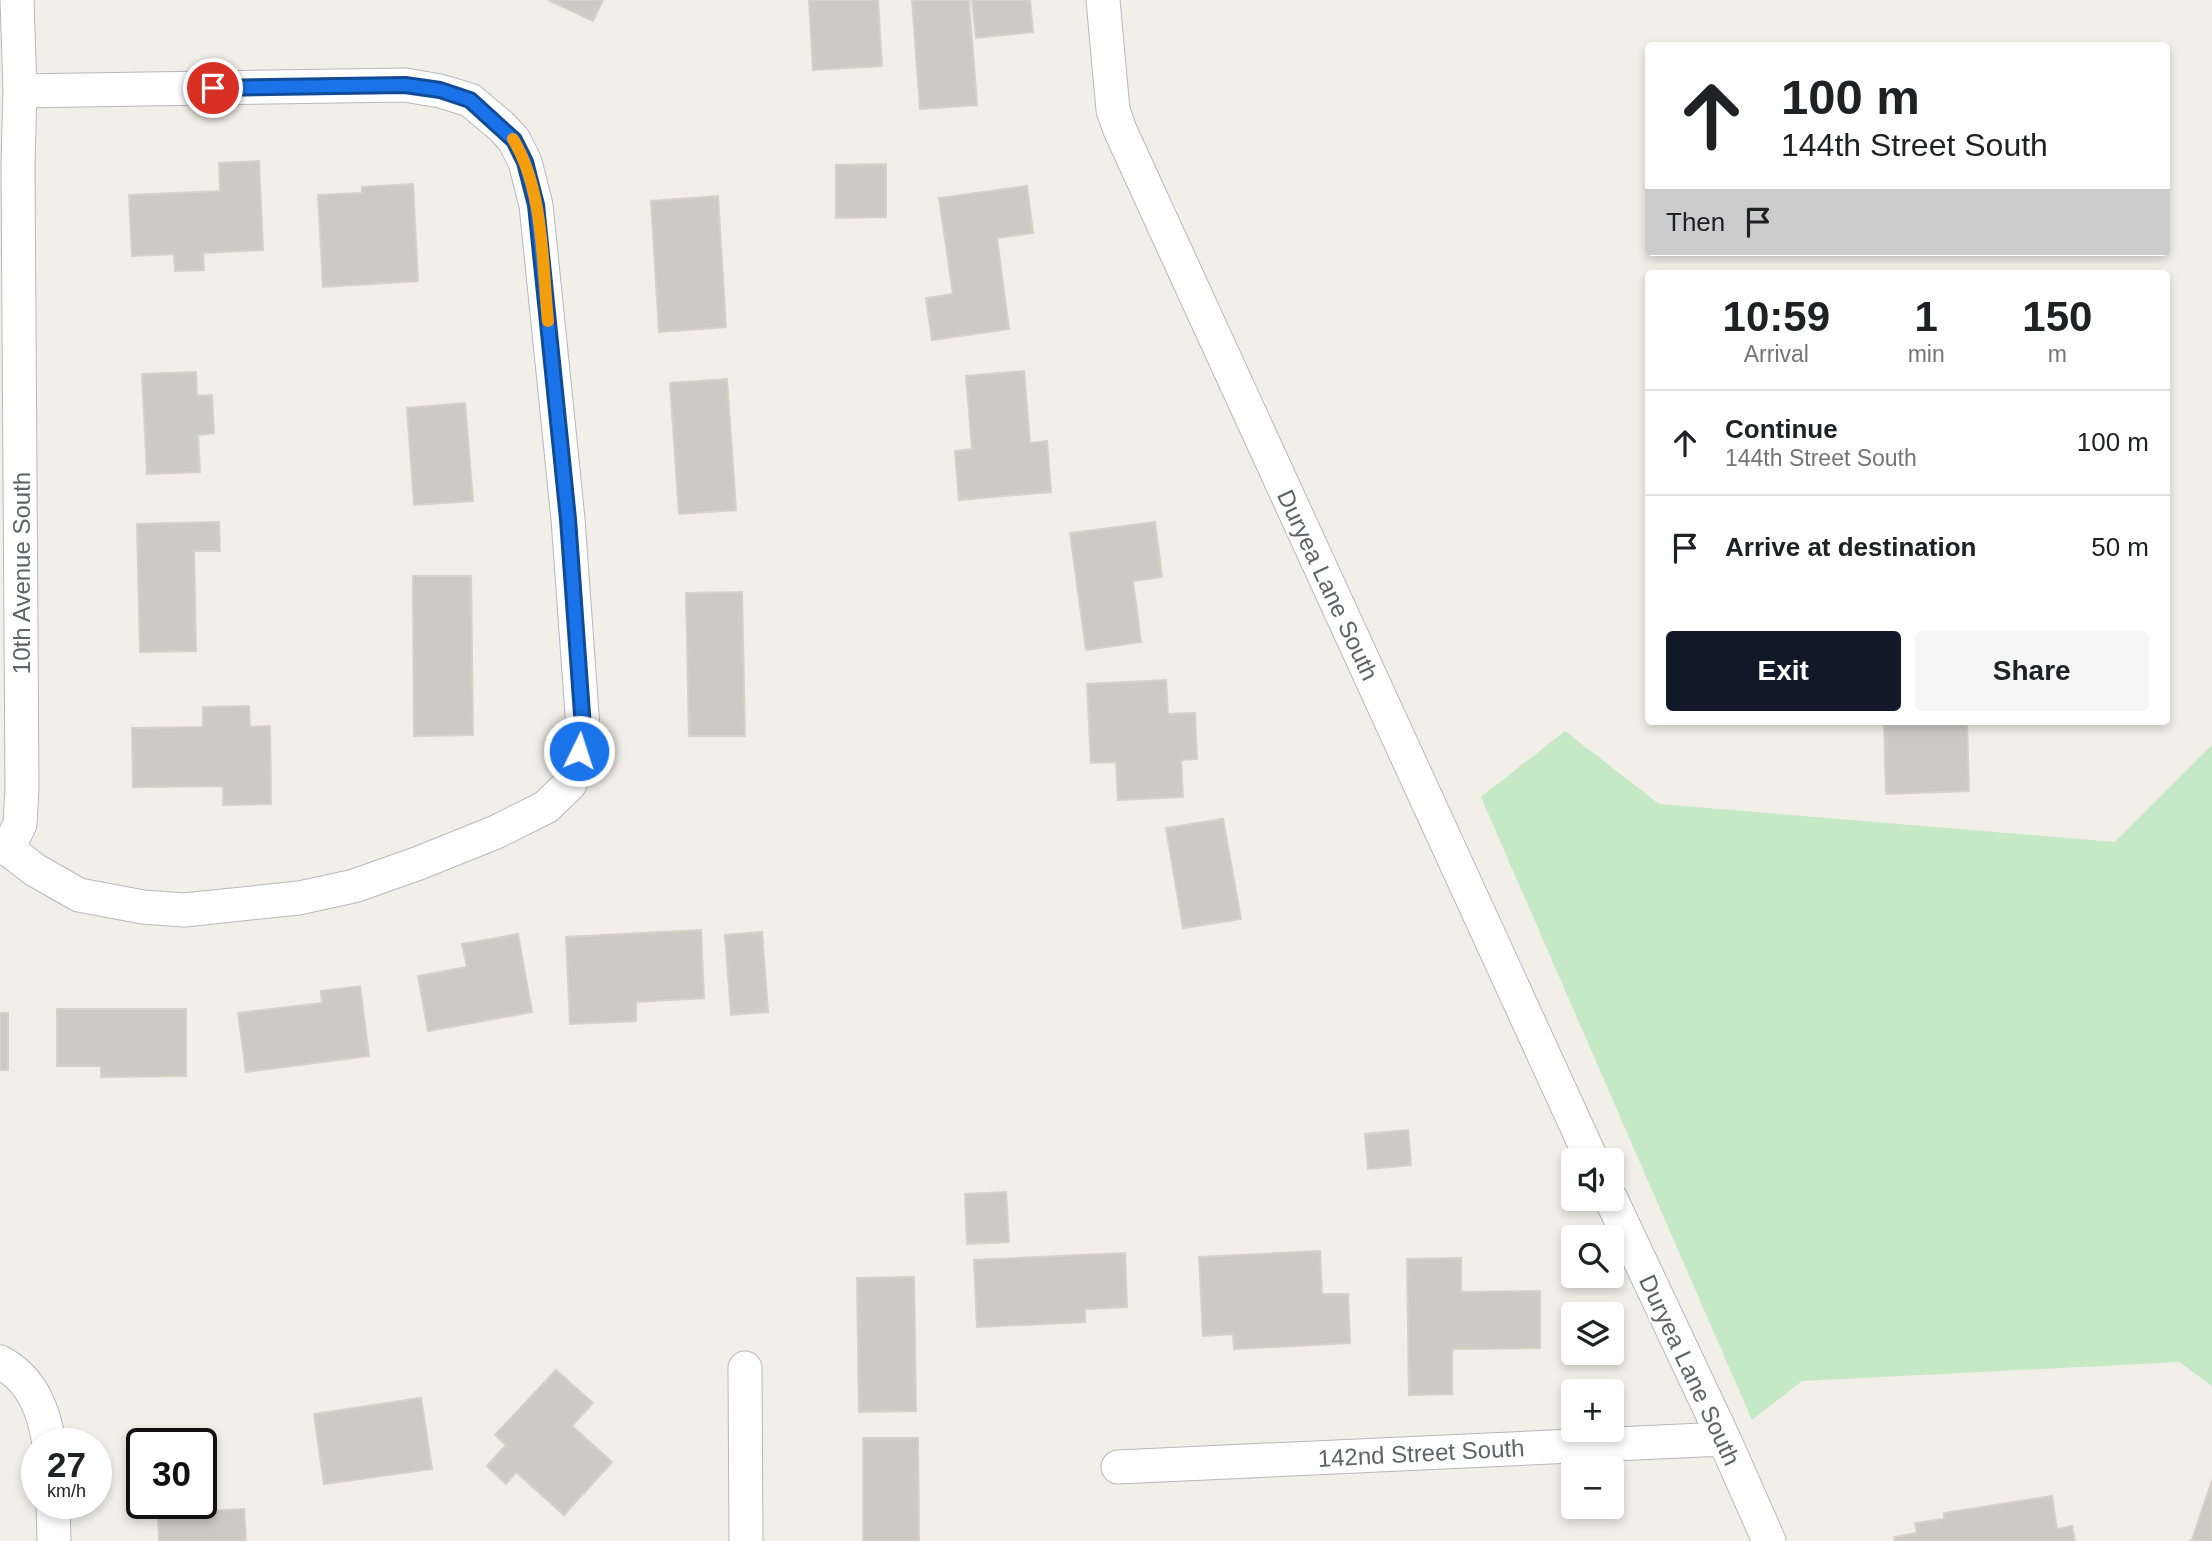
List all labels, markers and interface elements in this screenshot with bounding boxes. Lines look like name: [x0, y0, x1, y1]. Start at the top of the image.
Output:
pin: [183, 58, 243, 118]
icon: arrive: [194, 69, 232, 107]
icon: ahead: [1666, 70, 1757, 161]
text: 100 m: [1781, 70, 1920, 124]
text: 144th Street South: [1781, 127, 2048, 163]
icon: arrive: [1739, 203, 1777, 241]
text: Then: [1666, 207, 1725, 237]
text: 10:59: [1723, 293, 1830, 340]
text: 1: [1914, 293, 1938, 340]
text: 150: [2022, 293, 2092, 340]
text: Arrival: [1744, 341, 1809, 367]
text: min: [1908, 341, 1945, 367]
text: m: [2048, 341, 2067, 367]
text: Continue: [1725, 414, 1838, 444]
icon: ahead: [1666, 424, 1704, 462]
text: 100 m: [2077, 427, 2149, 457]
text: 144th Street South: [1725, 445, 1917, 471]
street label: 10th Avenue South: [8, 472, 35, 674]
street label: Duryea Lane South: [1272, 486, 1384, 684]
icon: arrive: [1666, 529, 1704, 567]
text: Arrive at destination: [1725, 532, 1976, 562]
text: 50 m: [2091, 532, 2149, 562]
button: Exit: [1666, 631, 1901, 711]
button: Share: [1915, 631, 2149, 711]
position arrow: [542, 714, 616, 788]
map controls: [1561, 1148, 1624, 1519]
button: sound: [1561, 1148, 1624, 1211]
button: search: [1561, 1225, 1624, 1288]
street label: Duryea Lane South: [1634, 1271, 1746, 1469]
button: layers: [1561, 1302, 1624, 1365]
button: +: [1561, 1379, 1624, 1442]
speed limit sign: 30: [126, 1428, 217, 1519]
street label: 142nd Street South: [1317, 1434, 1525, 1472]
text: 27: [47, 1445, 86, 1484]
button: −: [1561, 1456, 1624, 1519]
text: km/h: [47, 1481, 86, 1501]

